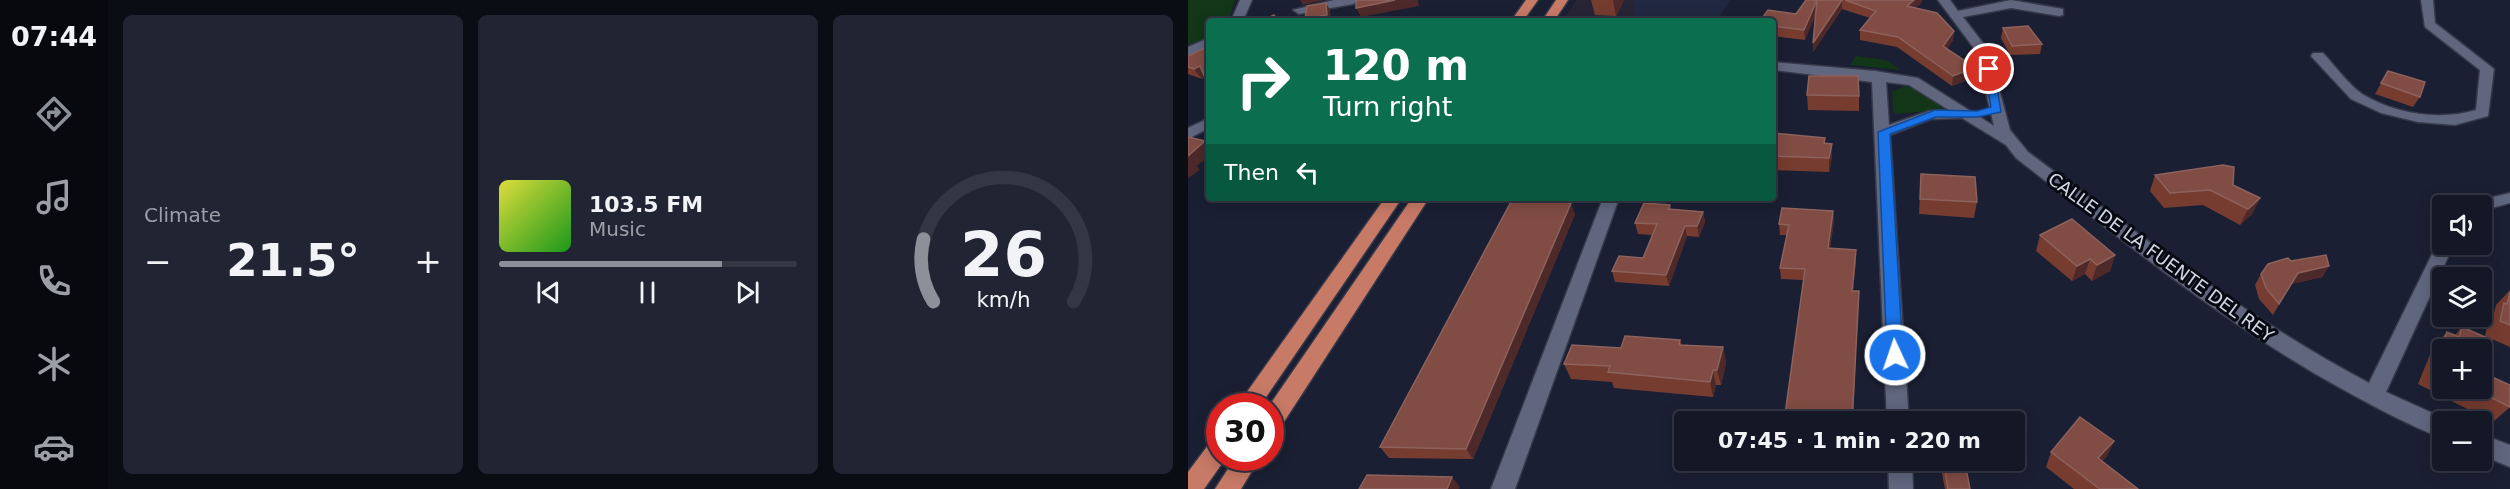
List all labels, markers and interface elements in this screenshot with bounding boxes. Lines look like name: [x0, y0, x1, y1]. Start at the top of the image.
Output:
text: 07:44: [11, 21, 97, 52]
text: 120 m: [1323, 41, 1469, 90]
icon: right: [1224, 42, 1302, 120]
pin: [1963, 43, 2014, 94]
icon: arrive: [1972, 52, 2005, 85]
text: Turn right: [1323, 91, 1452, 122]
icon: directions: [33, 93, 75, 135]
icon: left: [1291, 156, 1324, 189]
text: Then: [1224, 160, 1279, 185]
street label: CALLE DE LA FUENTE DEL REY: [2044, 168, 2279, 347]
icon: music: [33, 176, 75, 218]
text: 103.5 FM: [589, 192, 703, 217]
map controls: [2432, 195, 2492, 471]
button: sound: [2432, 195, 2492, 255]
text: Climate: [144, 203, 221, 227]
text: Music: [589, 217, 646, 241]
text: 26: [960, 218, 1046, 291]
text: 21.5°: [226, 234, 360, 287]
text: −: [144, 242, 172, 281]
text: +: [414, 242, 442, 281]
icon: phone: [33, 260, 75, 302]
button: layers: [2432, 267, 2492, 327]
icon: previous: [532, 276, 565, 309]
icon: pause: [631, 276, 664, 309]
icon: next: [731, 276, 764, 309]
text: km/h: [976, 287, 1030, 312]
position arrow: [1863, 323, 1927, 387]
button: +: [2432, 339, 2492, 399]
icon: climate: [33, 343, 75, 385]
speed limit sign: 30: [1206, 393, 1284, 471]
button: −: [2432, 411, 2492, 471]
icon: car: [33, 426, 75, 468]
text: 07:45 · 1 min · 220 m: [1718, 428, 1981, 453]

